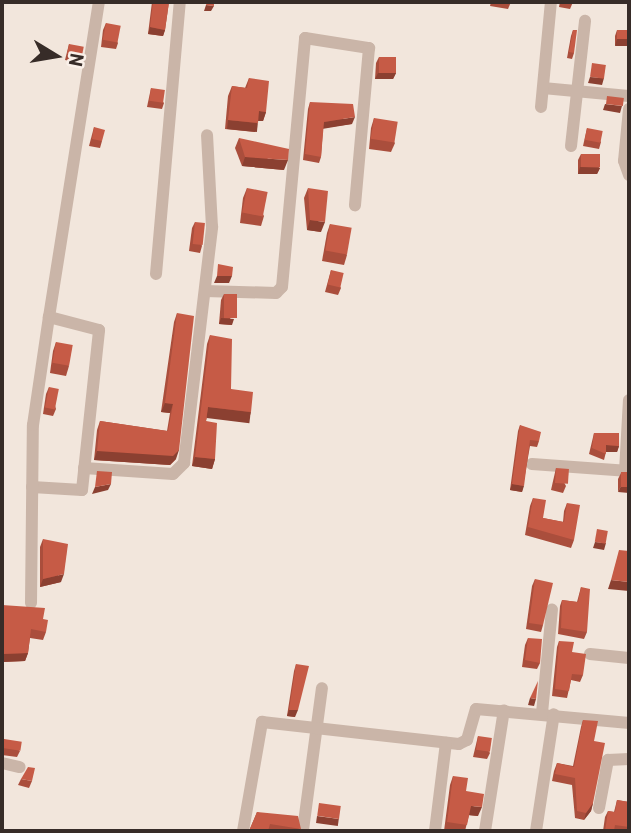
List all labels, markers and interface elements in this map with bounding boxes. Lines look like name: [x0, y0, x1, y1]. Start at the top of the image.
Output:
north arrow: [21, 21, 91, 91]
text: N: [65, 52, 90, 68]

